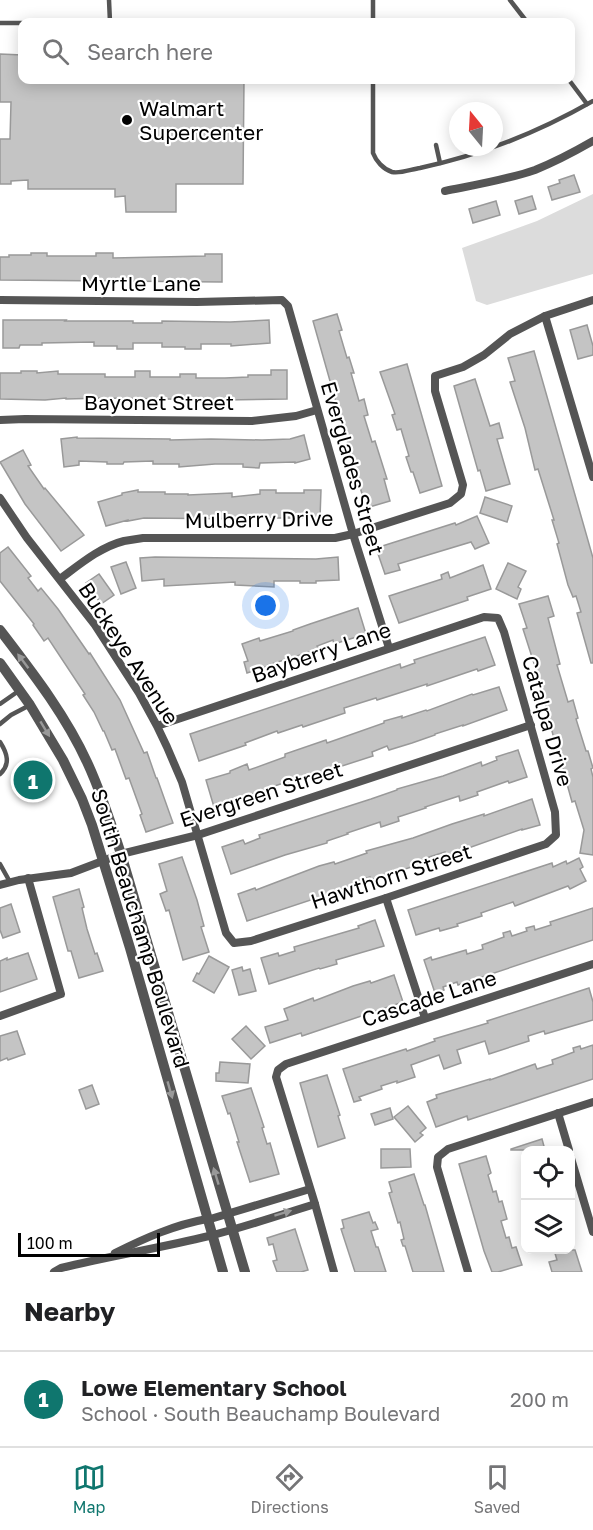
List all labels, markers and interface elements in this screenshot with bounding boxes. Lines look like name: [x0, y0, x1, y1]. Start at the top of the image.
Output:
search box: [18, 18, 575, 84]
icon: search: [39, 35, 72, 68]
text: Search here: [87, 38, 213, 65]
place label: Walmart Supercenter: [139, 95, 263, 145]
north arrow: [449, 102, 503, 156]
marker: Walmart Supercenter: [120, 113, 134, 127]
street label: Myrtle Lane: [81, 270, 201, 296]
street label: Everglades Street: [316, 378, 390, 558]
street label: Bayonet Street: [84, 389, 234, 415]
street label: Mulberry Drive: [184, 505, 334, 533]
street label: Buckeye Avenue: [73, 577, 185, 729]
your location: [251, 591, 280, 620]
street label: Bayberry Lane: [248, 616, 394, 688]
one-way arrow: [17, 653, 30, 669]
street label: Catalpa Drive: [517, 653, 579, 789]
one-way arrow: [39, 721, 50, 737]
street label: Evergreen Street: [176, 755, 346, 833]
pin: 1: [14, 758, 52, 802]
street label: South Beauchamp Boulevard: [86, 785, 196, 1071]
street label: Hawthorn Street: [307, 838, 475, 914]
street label: Cascade Lane: [358, 964, 500, 1032]
one-way arrow: [166, 1081, 176, 1100]
map controls: [521, 1146, 575, 1254]
button: locate: [521, 1146, 575, 1200]
one-way arrow: [211, 1167, 220, 1185]
button: layers: [521, 1200, 575, 1254]
one-way arrow: [275, 1208, 293, 1217]
scale bar: [18, 1230, 160, 1258]
text: 100 m: [27, 1233, 73, 1253]
text: Nearby: [24, 1296, 115, 1327]
text: Lowe Elementary School: [81, 1374, 347, 1401]
text: 1: [38, 1387, 49, 1411]
text: 200 m: [510, 1387, 569, 1411]
text: School · South Beauchamp Boulevard: [81, 1401, 440, 1425]
tab: Map: [73, 1461, 106, 1517]
tab: Directions: [251, 1461, 329, 1517]
tab: Saved: [474, 1461, 520, 1517]

